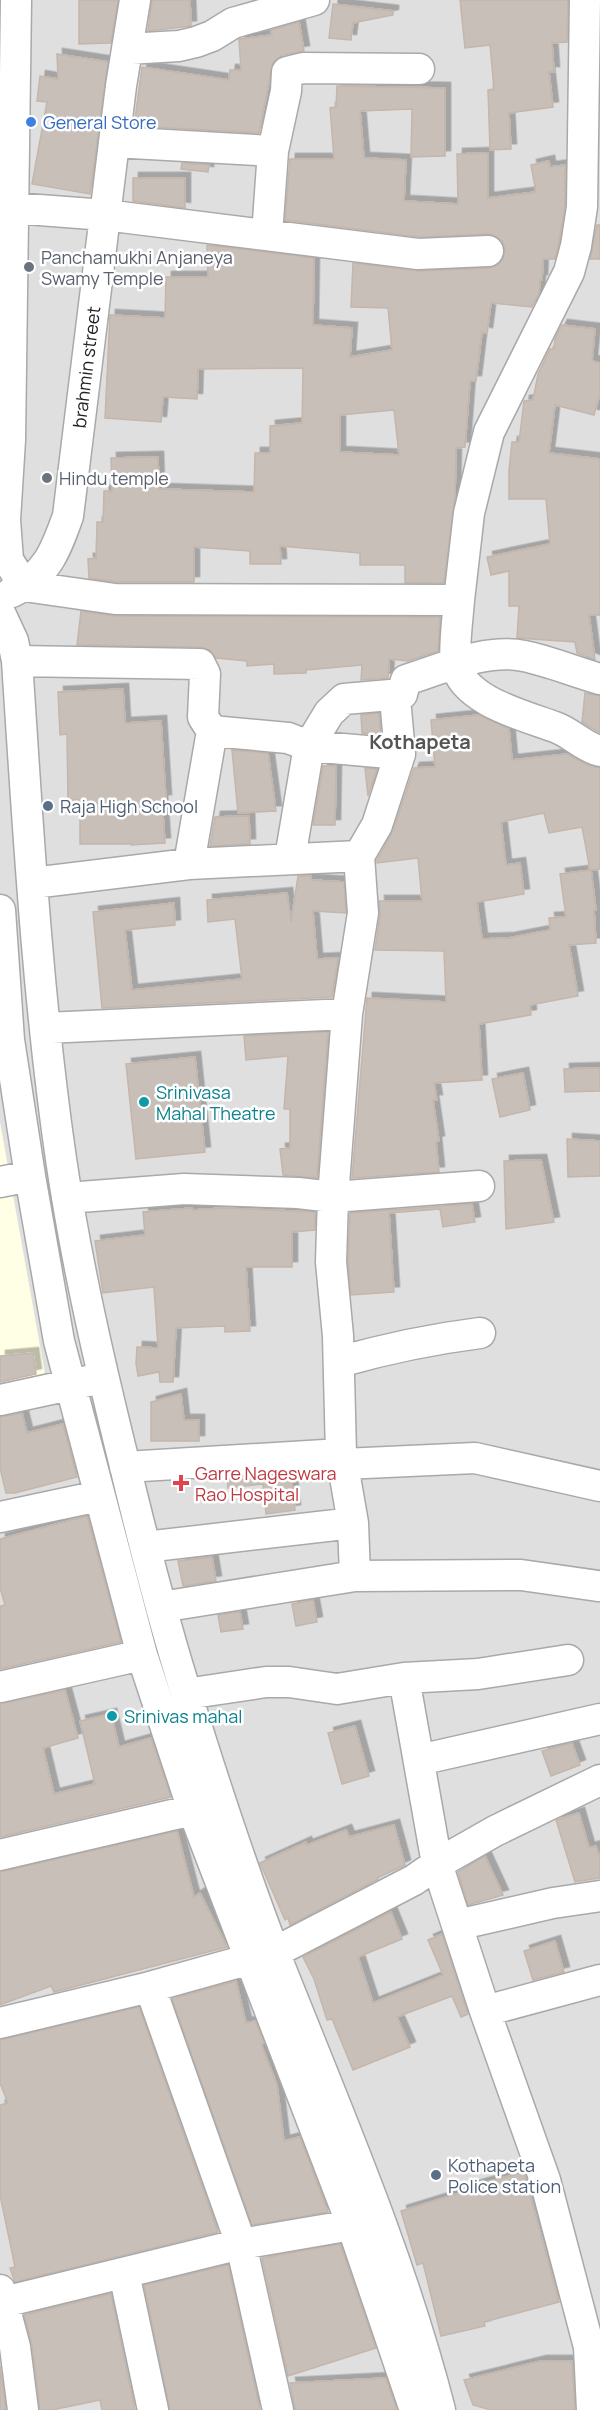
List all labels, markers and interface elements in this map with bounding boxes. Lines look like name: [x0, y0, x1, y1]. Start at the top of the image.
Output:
place label: General Store: [43, 110, 156, 134]
marker: General Store: [24, 115, 38, 129]
place label: Panchamukhi Anjaneya Swamy Temple: [41, 245, 233, 290]
marker: Panchamukhi Anjaneya Swamy Temple: [22, 260, 36, 274]
street label: brahmin street: [67, 305, 105, 429]
place label: Hindu temple: [59, 466, 169, 490]
marker: Hindu temple: [40, 471, 54, 485]
district label: Kothapeta: [369, 728, 471, 755]
place label: Raja High School: [60, 794, 198, 818]
marker: Raja High School: [41, 799, 55, 813]
place label: Srinivasa Mahal Theatre: [156, 1080, 275, 1125]
marker: Srinivasa Mahal Theatre: [137, 1095, 151, 1109]
place label: Garre Nageswara Rao Hospital: [195, 1461, 337, 1506]
marker: Garre Nageswara Rao Hospital: [172, 1474, 190, 1492]
place label: Srinivas mahal: [124, 1704, 243, 1728]
marker: Srinivas mahal: [105, 1709, 119, 1723]
place label: Kothapeta Police station: [448, 2153, 561, 2198]
marker: Kothapeta Police station: [429, 2168, 443, 2182]

